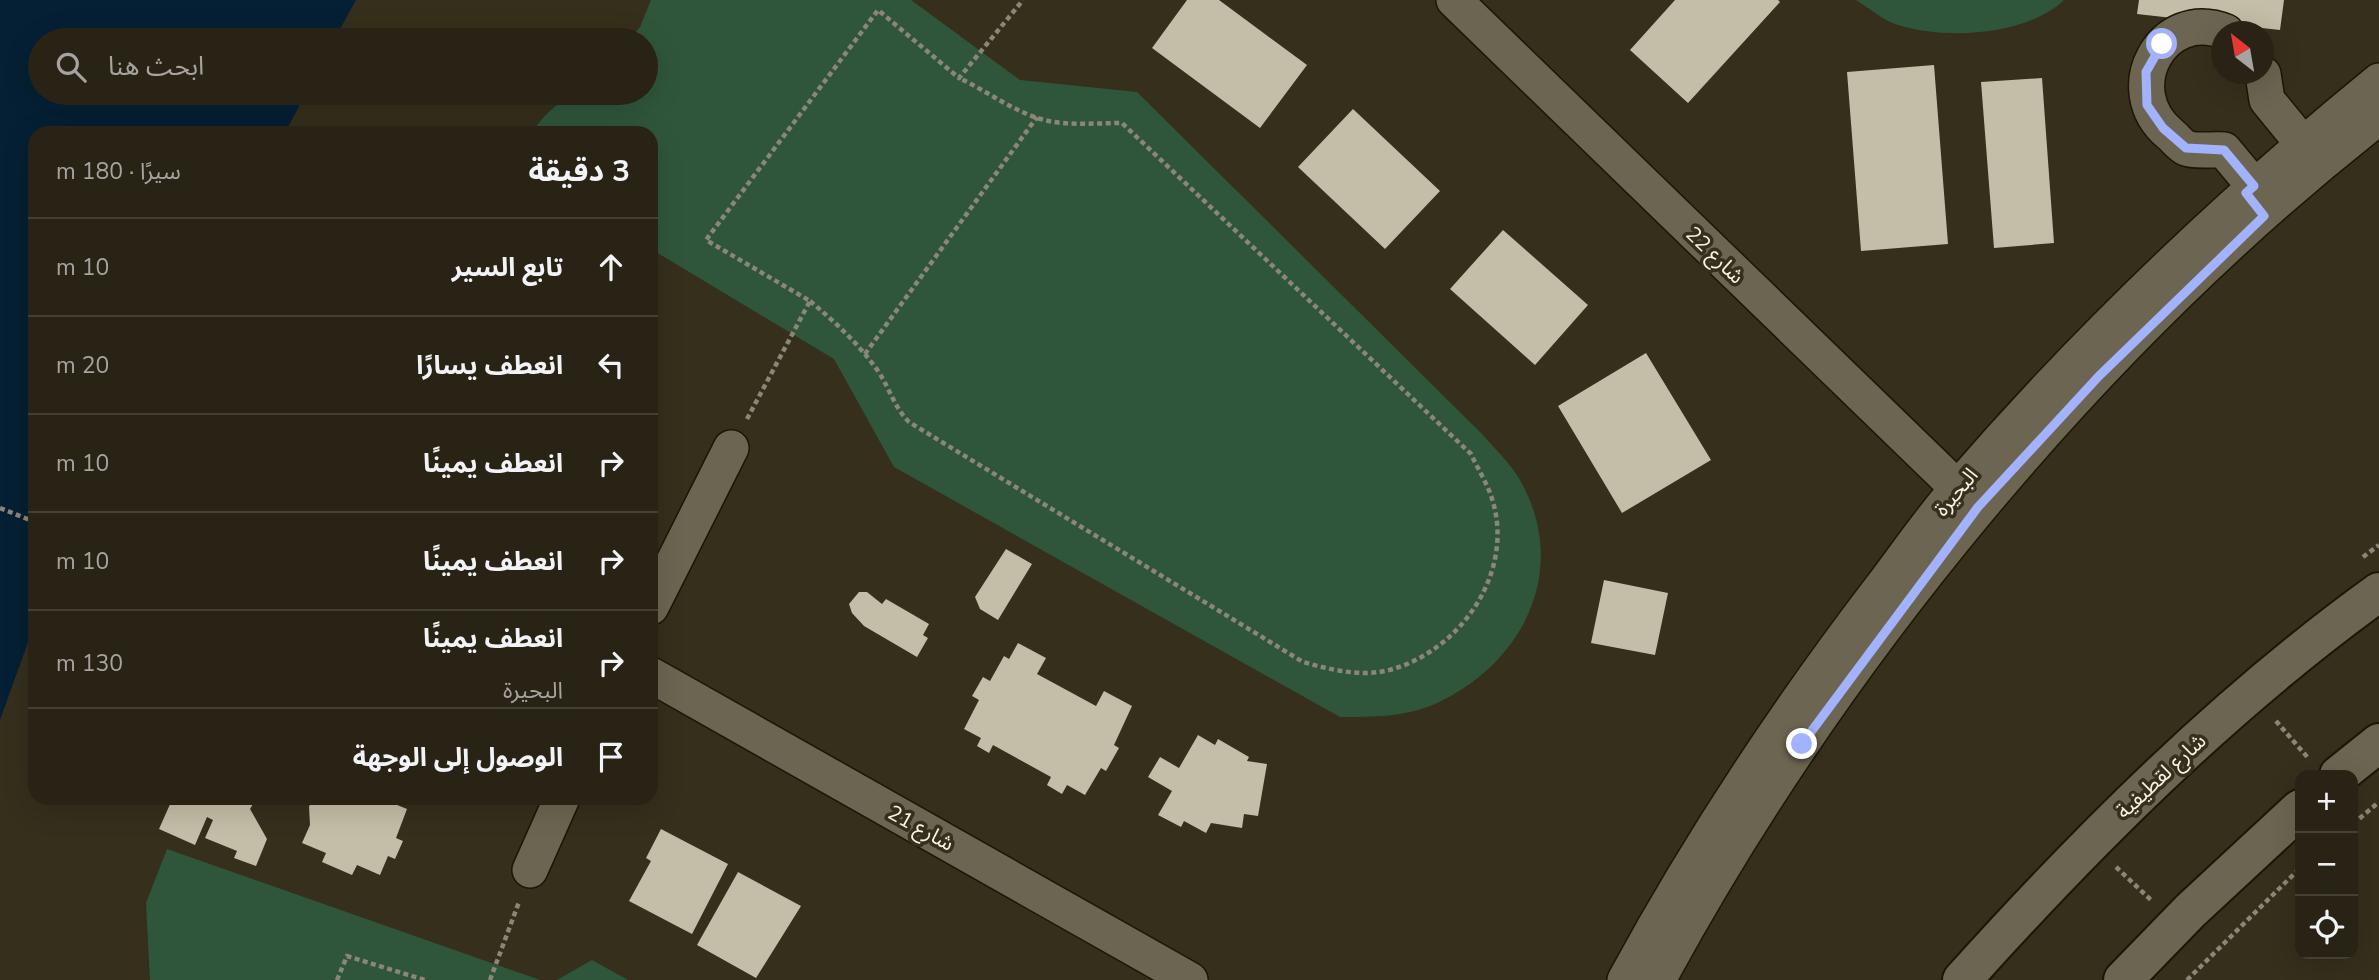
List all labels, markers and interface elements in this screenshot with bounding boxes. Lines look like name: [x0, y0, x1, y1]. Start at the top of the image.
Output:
north arrow: [2211, 21, 2274, 84]
search box: [28, 28, 658, 105]
route start: [2146, 28, 2177, 59]
icon: search: [52, 48, 90, 86]
text: ابحث هنا: [108, 49, 204, 84]
text: 3 دقيقة: [528, 151, 630, 192]
text: سيرًا · 180 m: [56, 156, 181, 187]
street label: شارع 22: [1679, 220, 1750, 291]
icon: ahead: [592, 248, 630, 286]
text: تابع السير: [452, 250, 563, 285]
text: 10 m: [56, 252, 109, 283]
icon: left: [592, 346, 630, 384]
text: انعطف يسارًا: [416, 348, 563, 383]
text: 20 m: [56, 350, 109, 381]
icon: right: [592, 444, 630, 482]
text: انعطف يمينًا: [423, 446, 563, 481]
text: 10 m: [56, 448, 109, 479]
street label: البحيرة: [1928, 462, 1984, 522]
icon: right: [592, 542, 630, 580]
text: انعطف يمينًا: [423, 544, 563, 579]
text: 10 m: [56, 546, 109, 577]
text: انعطف يمينًا: [423, 621, 563, 656]
icon: right: [592, 644, 630, 682]
text: 130 m: [56, 648, 123, 679]
text: البحيرة: [503, 675, 563, 706]
street label: شارع لقطيفية: [2110, 727, 2213, 826]
route end: [1786, 728, 1817, 759]
icon: arrive: [592, 738, 630, 776]
text: الوصول إلى الوجهة: [353, 740, 563, 775]
map controls: [2295, 770, 2358, 959]
button: +: [2295, 770, 2358, 833]
street label: شارع 21: [882, 798, 959, 858]
button: −: [2295, 833, 2358, 896]
button: locate: [2295, 896, 2358, 959]

